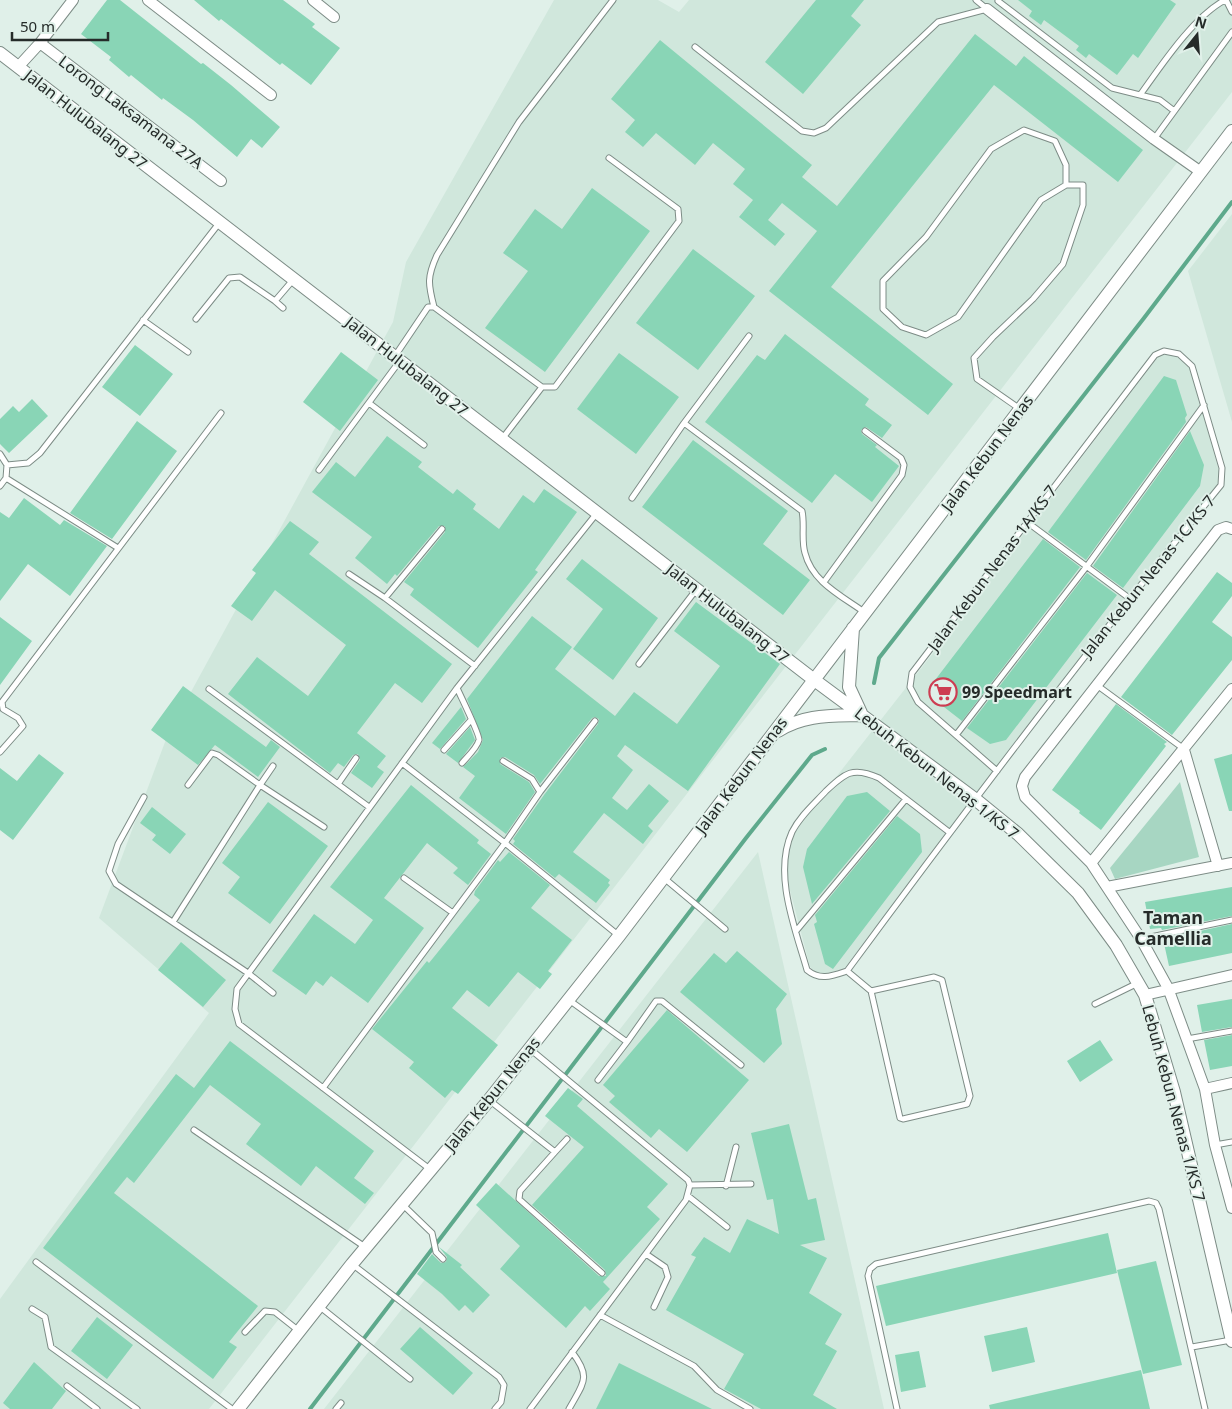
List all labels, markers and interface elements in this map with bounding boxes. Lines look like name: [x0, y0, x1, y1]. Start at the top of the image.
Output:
scale bar: [12, 10, 109, 42]
north arrow: [1172, 10, 1222, 60]
text: N: [1193, 11, 1209, 33]
text: 50 m: [20, 16, 55, 36]
street label: Lorong Laksamana 27A: [54, 50, 209, 174]
street label: Jalan Hulubalang 27: [18, 63, 152, 174]
street label: Jalan Hulubalang 27: [339, 310, 473, 421]
street label: Jalan Kebun Nenas: [935, 390, 1038, 517]
street label: Jalan Kebun Nenas 1A/KS 7: [921, 481, 1062, 657]
street label: Jalan Kebun Nenas 1C/KS 7: [1075, 490, 1220, 663]
street label: Jalan Hulubalang 27: [660, 557, 794, 668]
supermarket icon: 99 Speedmart: [928, 677, 958, 707]
place label: 99 Speedmart: [962, 681, 1072, 703]
street label: Lebuh Kebun Nenas 1/KS 7: [850, 702, 1024, 844]
street label: Jalan Kebun Nenas: [689, 712, 792, 839]
district label: Taman Camellia: [1134, 905, 1212, 950]
street label: Lebuh Kebun Nenas 1/KS 7: [1137, 1002, 1211, 1204]
street label: Jalan Kebun Nenas: [438, 1032, 545, 1157]

